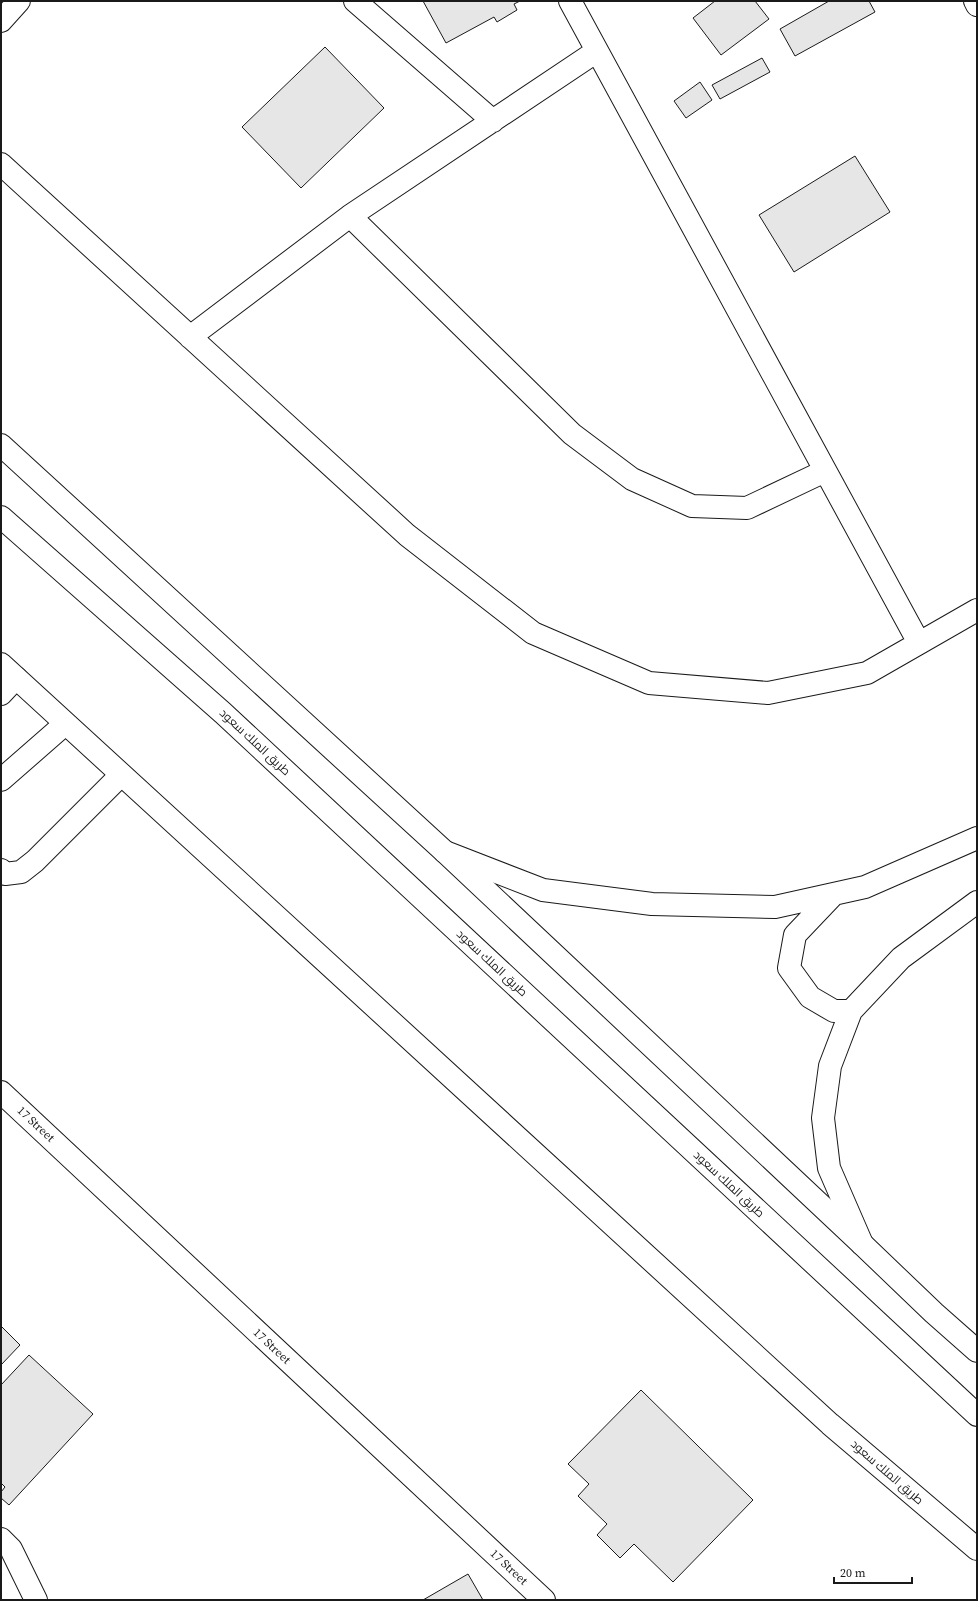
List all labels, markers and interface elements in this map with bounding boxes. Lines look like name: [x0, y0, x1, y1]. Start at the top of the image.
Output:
street label: طريق الملك سعود: [216, 705, 294, 779]
street label: طريق الملك سعود: [453, 926, 531, 1000]
street label: 17 Street: [14, 1103, 58, 1146]
street label: طريق الملك سعود: [690, 1147, 768, 1221]
street label: 17 Street: [250, 1325, 294, 1368]
street label: طريق الملك سعود: [847, 1436, 927, 1508]
street label: 17 Street: [487, 1546, 531, 1589]
scale bar: [834, 1559, 912, 1585]
text: 20 m: [840, 1565, 866, 1581]

